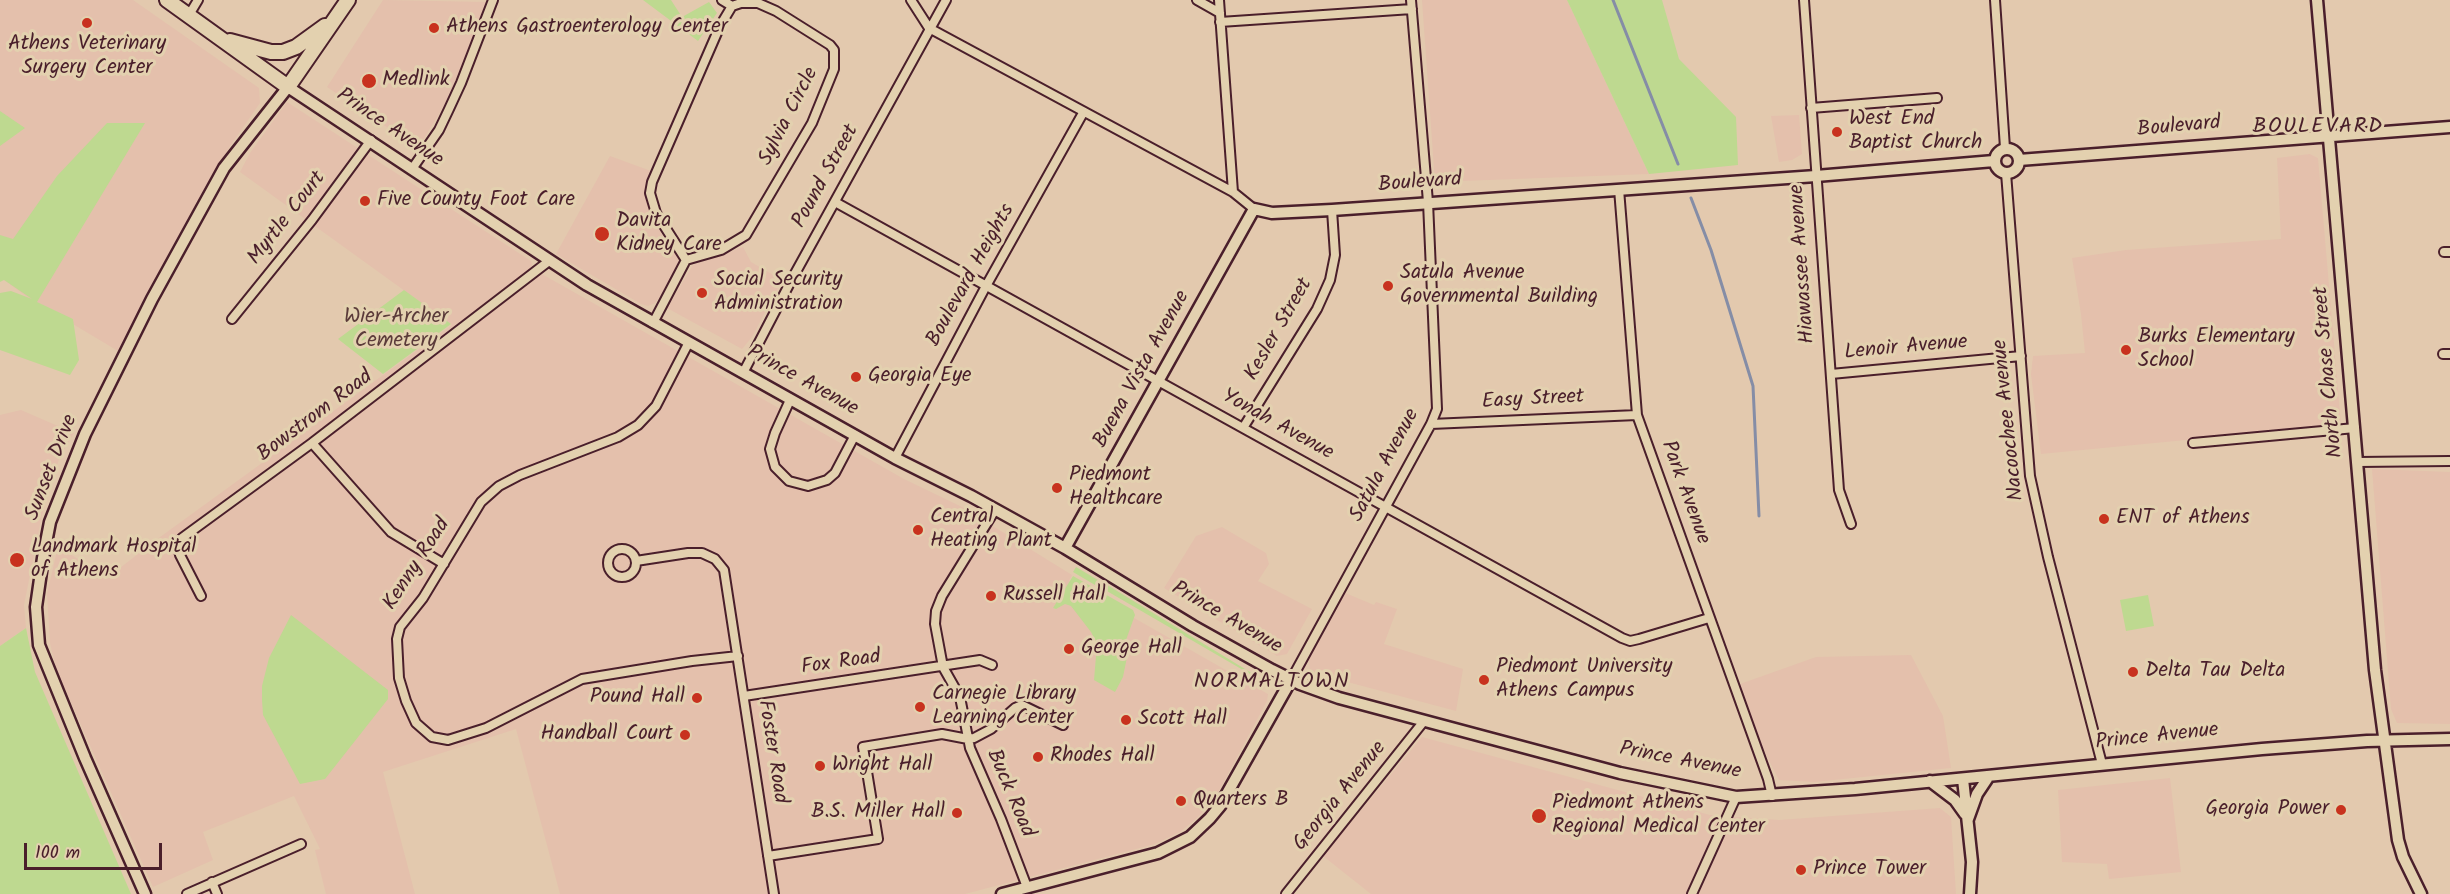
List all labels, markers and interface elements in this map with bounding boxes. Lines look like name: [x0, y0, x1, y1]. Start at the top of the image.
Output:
place label: Athens Gastroenterology Center: [446, 15, 728, 41]
marker: Athens Veterinary Surgery Center: [80, 16, 94, 30]
marker: Athens Gastroenterology Center: [427, 21, 441, 35]
place label: Athens Veterinary Surgery Center: [8, 32, 166, 82]
street label: Sylvia Circle: [755, 64, 825, 170]
place label: Medlink: [382, 68, 450, 94]
marker: Medlink: [360, 72, 378, 90]
street label: Prince Avenue: [331, 84, 447, 174]
place label: West End Baptist Church: [1849, 107, 1982, 157]
street label: Boulevard: [2136, 112, 2222, 144]
district label: BOULEVARD: [2252, 115, 2384, 141]
street label: Pound Street: [788, 121, 866, 233]
marker: West End Baptist Church: [1830, 125, 1844, 139]
street label: Myrtle Court: [244, 167, 332, 271]
street label: Boulevard: [1377, 169, 1463, 199]
street label: Hiawassee Avenue: [1786, 183, 1822, 345]
place label: Five County Foot Care: [377, 188, 575, 214]
marker: Five County Foot Care: [358, 194, 372, 208]
street label: Boulevard Heights: [922, 200, 1022, 352]
place label: Davita Kidney Care: [616, 209, 722, 259]
marker: Davita Kidney Care: [593, 225, 611, 243]
place label: Satula Avenue Governmental Building: [1400, 261, 1598, 311]
place label: Social Security Administration: [714, 268, 843, 318]
street label: Kesler Street: [1241, 274, 1319, 386]
marker: Satula Avenue Governmental Building: [1381, 279, 1395, 293]
street label: North Chase Street: [2310, 285, 2350, 459]
marker: Social Security Administration: [695, 286, 709, 300]
street label: Buena Vista Avenue: [1089, 287, 1197, 453]
park label: Wier-Archer Cemetery: [344, 305, 448, 355]
place label: Burks Elementary School: [2138, 325, 2295, 375]
street label: Lenoir Avenue: [1843, 331, 1969, 367]
street label: Nacoochee Avenue: [1989, 338, 2031, 502]
street label: Prince Avenue: [742, 341, 862, 423]
marker: Burks Elementary School: [2119, 343, 2133, 357]
place label: Georgia Eye: [868, 364, 972, 390]
street label: Bowstrom Road: [253, 365, 379, 469]
marker: Georgia Eye: [849, 370, 863, 384]
street label: Yonah Avenue: [1217, 385, 1337, 467]
street label: Easy Street: [1481, 386, 1585, 416]
street label: Satula Avenue: [1346, 405, 1426, 527]
street label: Sunset Drive: [21, 412, 85, 524]
street label: Park Avenue: [1654, 438, 1714, 548]
place label: Piedmont Healthcare: [1069, 463, 1162, 513]
marker: Piedmont Healthcare: [1050, 481, 1064, 495]
place label: Central Heating Plant: [930, 505, 1052, 555]
place label: ENT of Athens: [2116, 506, 2250, 532]
marker: ENT of Athens: [2097, 512, 2111, 526]
street label: Kenny Road: [379, 514, 457, 616]
marker: Central Heating Plant: [911, 523, 925, 537]
place label: Landmark Hospital of Athens: [31, 535, 196, 585]
marker: Landmark Hospital of Athens: [8, 551, 26, 569]
street label: Prince Avenue: [1166, 577, 1286, 661]
place label: Russell Hall: [1003, 583, 1106, 609]
marker: Russell Hall: [984, 589, 998, 603]
place label: George Hall: [1081, 636, 1182, 662]
marker: George Hall: [1062, 642, 1076, 656]
street label: Fox Road: [800, 646, 882, 682]
place label: Piedmont University Athens Campus: [1496, 655, 1672, 705]
place label: Delta Tau Delta: [2145, 659, 2285, 685]
marker: Delta Tau Delta: [2126, 665, 2140, 679]
district label: NORMALTOWN: [1194, 670, 1350, 696]
marker: Piedmont University Athens Campus: [1477, 673, 1491, 687]
place label: Carnegie Library Learning Center: [932, 682, 1076, 732]
place label: Pound Hall: [590, 685, 685, 711]
marker: Pound Hall: [690, 691, 704, 705]
street label: Foster Road: [750, 698, 792, 806]
marker: Carnegie Library Learning Center: [913, 700, 927, 714]
place label: Scott Hall: [1138, 707, 1227, 733]
marker: Scott Hall: [1119, 713, 1133, 727]
street label: Prince Avenue: [2094, 719, 2220, 757]
place label: Handball Court: [541, 722, 673, 748]
marker: Handball Court: [678, 728, 692, 742]
street label: Georgia Avenue: [1289, 737, 1393, 857]
street label: Prince Avenue: [1617, 738, 1743, 786]
place label: Rhodes Hall: [1050, 744, 1155, 770]
street label: Buck Road: [979, 746, 1039, 842]
marker: Rhodes Hall: [1031, 750, 1045, 764]
place label: Wright Hall: [832, 753, 932, 779]
marker: Wright Hall: [813, 759, 827, 773]
place label: Quarters B: [1193, 788, 1289, 814]
place label: Piedmont Athens Regional Medical Center: [1552, 791, 1765, 841]
marker: Quarters B: [1174, 794, 1188, 808]
place label: Georgia Power: [2206, 797, 2329, 823]
place label: B.S. Miller Hall: [811, 800, 945, 826]
marker: Georgia Power: [2334, 803, 2348, 817]
marker: B.S. Miller Hall: [950, 806, 964, 820]
marker: Piedmont Athens Regional Medical Center: [1530, 807, 1548, 825]
scale bar: [27, 831, 165, 869]
text: 100 m: [35, 839, 80, 868]
place label: Prince Tower: [1813, 857, 1926, 883]
marker: Prince Tower: [1794, 863, 1808, 877]

